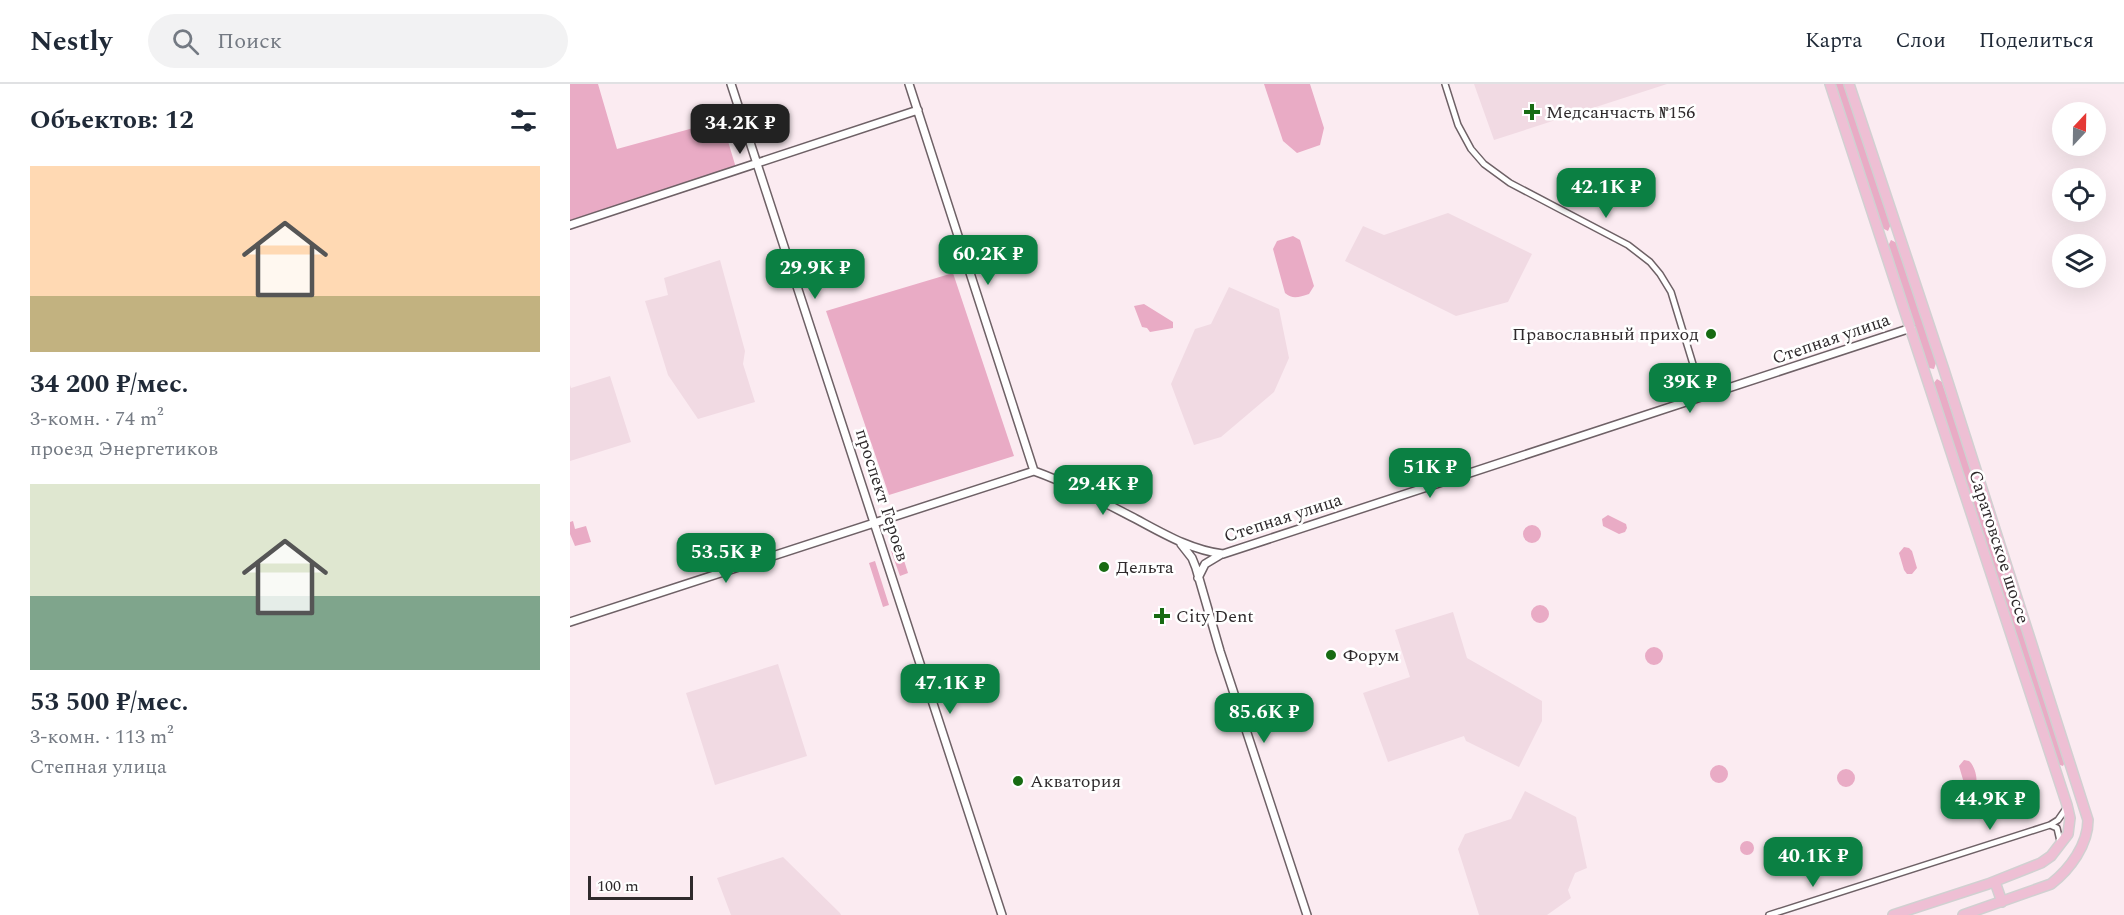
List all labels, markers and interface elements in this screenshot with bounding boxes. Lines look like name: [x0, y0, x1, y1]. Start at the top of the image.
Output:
search box: [148, 14, 568, 68]
text: Nestly: [30, 20, 112, 63]
icon: search: [169, 25, 202, 58]
text: Поиск: [217, 25, 282, 58]
text: Карта: [1805, 25, 1862, 57]
text: Слои: [1895, 25, 1946, 57]
text: Поделиться: [1979, 25, 2094, 57]
place label: Медсанчасть №156: [1546, 99, 1695, 126]
text: Объектов: 12: [30, 100, 194, 140]
north arrow: [2052, 102, 2106, 156]
map controls: [2052, 102, 2106, 288]
marker: Медсанчасть №156: [1523, 103, 1541, 121]
icon: filters: [507, 104, 540, 137]
pin: 34.2K ₽: [685, 104, 795, 155]
text: 34.2K ₽: [705, 108, 775, 138]
pin: 42.1K ₽: [1551, 168, 1661, 219]
button: locate: [2052, 168, 2106, 222]
text: 42.1K ₽: [1571, 172, 1641, 202]
icon: home: [231, 205, 339, 313]
button: layers: [2052, 234, 2106, 288]
pin: 60.2K ₽: [933, 235, 1043, 286]
text: 60.2K ₽: [953, 239, 1023, 269]
pin: 29.9K ₽: [760, 249, 870, 300]
text: 29.9K ₽: [780, 253, 850, 283]
street label: Степная улица: [1768, 306, 1894, 372]
place label: Православный приход: [1512, 321, 1699, 348]
marker: Православный приход: [1704, 327, 1718, 341]
pin: 39K ₽: [1648, 363, 1732, 414]
text: 34 200 ₽/мес.: [30, 364, 189, 404]
text: 39K ₽: [1663, 367, 1717, 397]
text: 3-комн. · 74 m²: [30, 404, 164, 434]
street label: проспект Героев: [848, 425, 916, 565]
text: проезд Энергетиков: [30, 434, 218, 464]
pin: 51K ₽: [1388, 448, 1472, 499]
text: 51K ₽: [1403, 452, 1457, 482]
pin: 29.4K ₽: [1048, 465, 1158, 516]
street label: Саратовское шоссе: [1961, 467, 2037, 627]
text: 29.4K ₽: [1068, 469, 1138, 499]
street label: Степная улица: [1220, 486, 1346, 550]
icon: home: [231, 523, 339, 631]
pin: 53.5K ₽: [671, 533, 781, 584]
text: 53.5K ₽: [691, 537, 761, 567]
place label: Дельта: [1116, 554, 1174, 581]
marker: Дельта: [1097, 560, 1111, 574]
place label: City Dent: [1176, 603, 1254, 630]
marker: City Dent: [1153, 607, 1171, 625]
place label: Форум: [1343, 642, 1399, 669]
marker: Форум: [1324, 648, 1338, 662]
pin: 47.1K ₽: [895, 664, 1005, 715]
text: 47.1K ₽: [915, 668, 985, 698]
text: 53 500 ₽/мес.: [30, 682, 189, 722]
pin: 85.6K ₽: [1209, 693, 1319, 744]
text: 85.6K ₽: [1229, 697, 1299, 727]
text: 3-комн. · 113 m²: [30, 722, 174, 752]
text: Степная улица: [30, 752, 167, 782]
place label: Акватория: [1030, 768, 1121, 795]
marker: Акватория: [1011, 774, 1025, 788]
pin: 44.9K ₽: [1935, 780, 2045, 831]
text: 44.9K ₽: [1955, 784, 2025, 814]
pin: 40.1K ₽: [1758, 837, 1868, 888]
text: 40.1K ₽: [1778, 841, 1848, 871]
scale bar: [588, 873, 693, 900]
text: 100 m: [597, 874, 639, 898]

